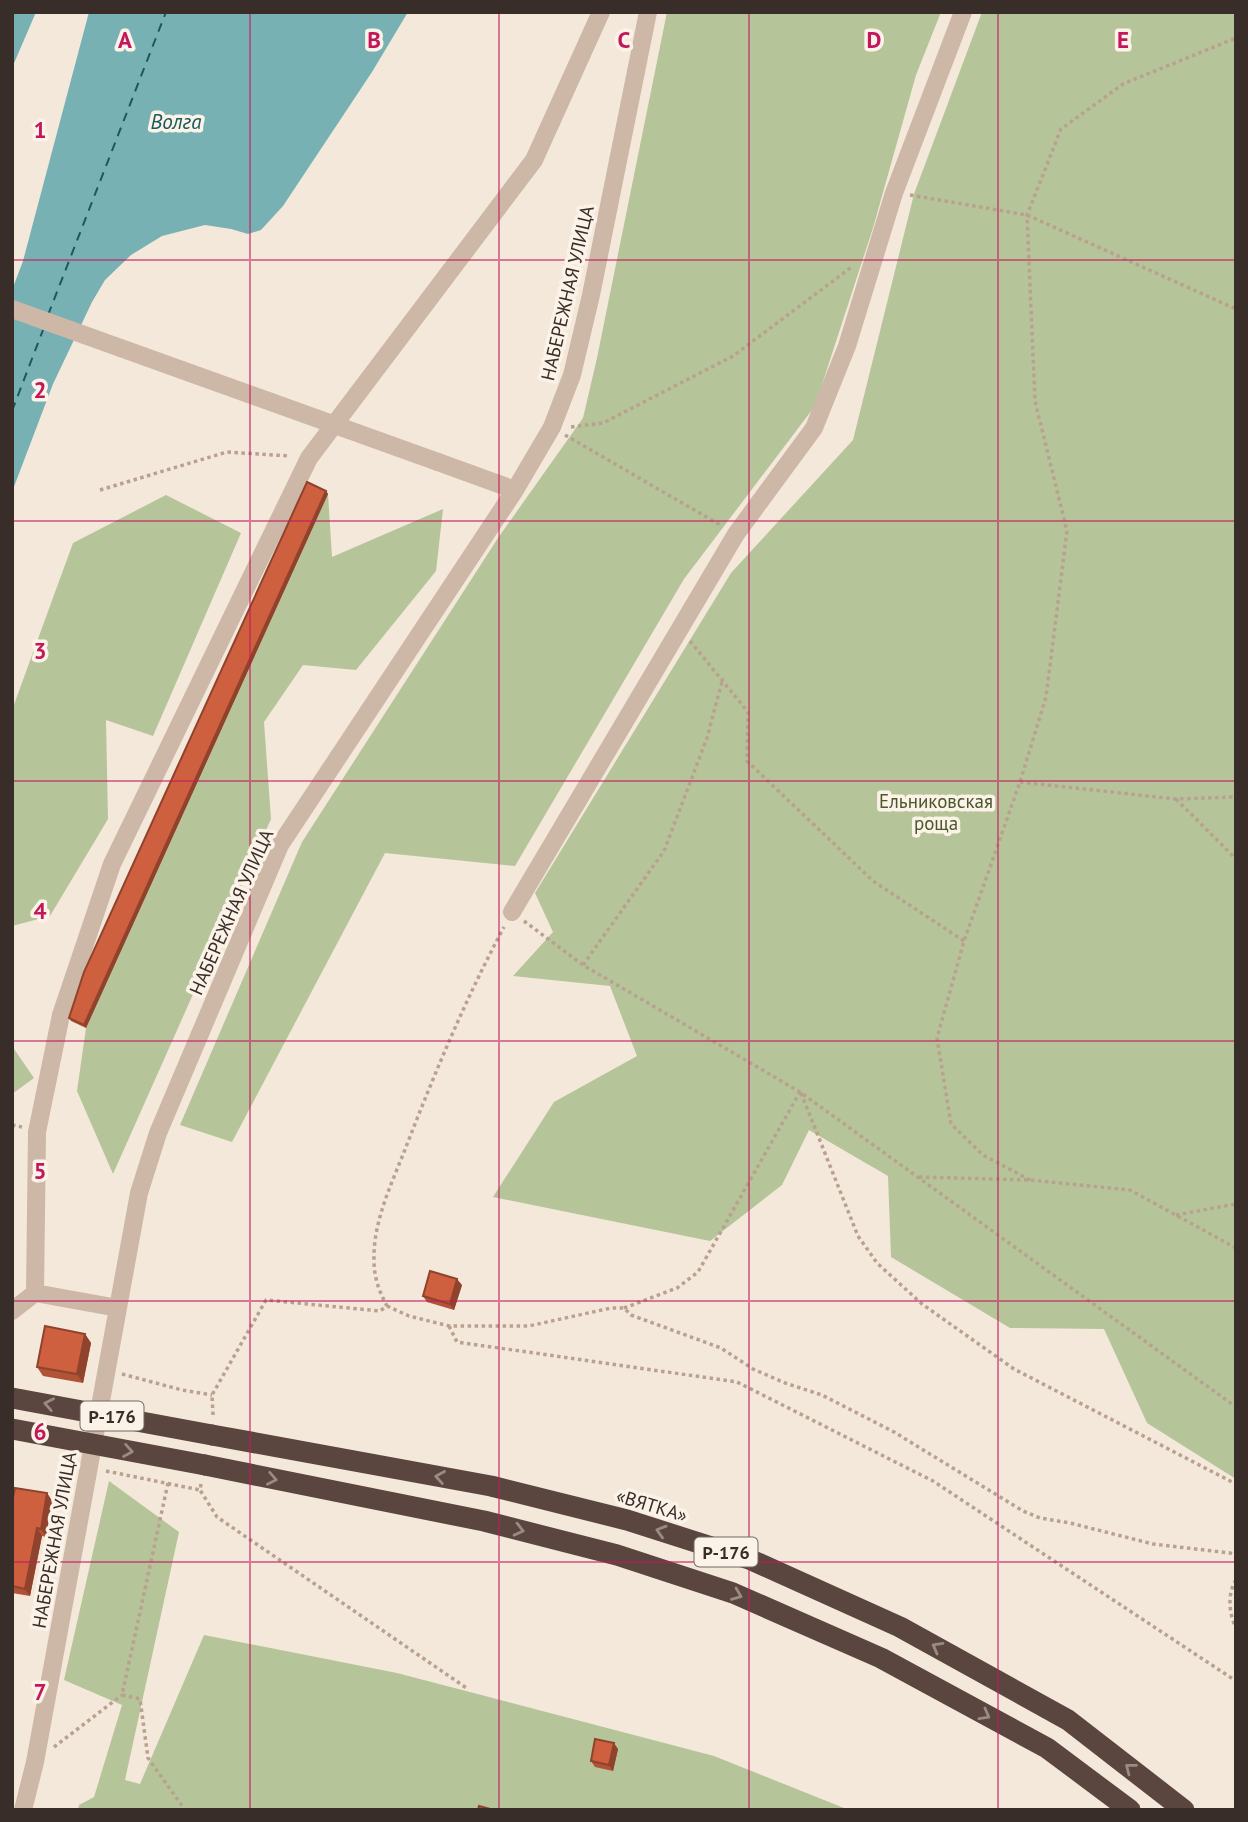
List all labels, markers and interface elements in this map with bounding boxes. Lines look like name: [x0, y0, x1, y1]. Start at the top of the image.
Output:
text: A: [118, 25, 132, 54]
text: B: [367, 25, 381, 54]
text: C: [618, 25, 631, 54]
text: D: [867, 25, 881, 54]
text: E: [1117, 25, 1129, 54]
water label: Волга: [151, 108, 202, 135]
text: 1: [33, 115, 47, 144]
street label: НАБЕРЕЖНАЯ УЛИЦА: [535, 203, 599, 383]
text: 2: [33, 375, 47, 404]
text: 3: [33, 636, 47, 665]
park label: Ельниковская роща: [879, 789, 993, 835]
street label: НАБЕРЕЖНАЯ УЛИЦА: [184, 825, 278, 999]
text: 4: [33, 896, 47, 925]
text: 5: [33, 1156, 47, 1185]
one-way arrow: [43, 1398, 55, 1413]
road number: Р-176: [80, 1401, 144, 1430]
text: 6: [33, 1417, 47, 1446]
one-way arrow: [122, 1443, 134, 1458]
street label: НАБЕРЕЖНАЯ УЛИЦА: [27, 1450, 81, 1630]
one-way arrow: [266, 1470, 278, 1485]
one-way arrow: [434, 1470, 446, 1485]
street label: «ВЯТКА»: [613, 1483, 691, 1527]
one-way arrow: [512, 1522, 524, 1536]
one-way arrow: [655, 1525, 667, 1539]
road number: Р-176: [694, 1538, 758, 1567]
one-way arrow: [730, 1586, 742, 1600]
one-way arrow: [932, 1642, 945, 1656]
text: 7: [33, 1677, 47, 1706]
one-way arrow: [978, 1706, 991, 1720]
one-way arrow: [1125, 1763, 1137, 1776]

